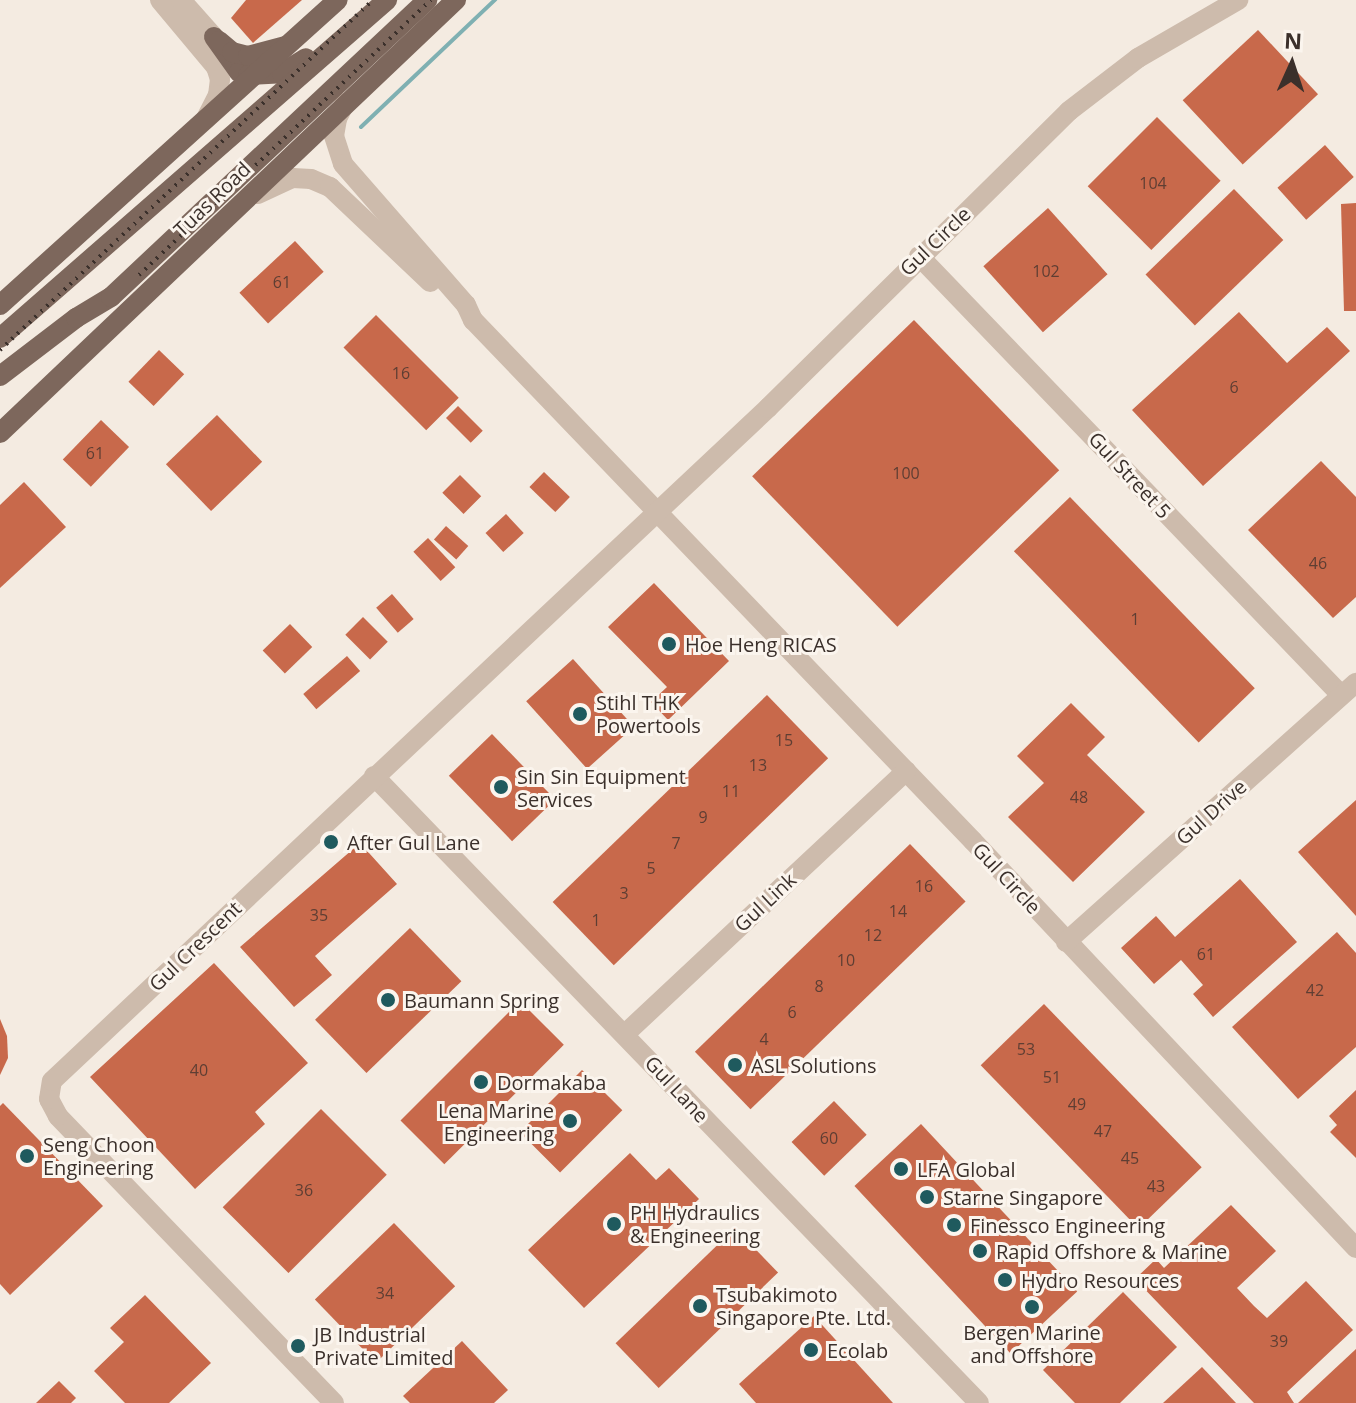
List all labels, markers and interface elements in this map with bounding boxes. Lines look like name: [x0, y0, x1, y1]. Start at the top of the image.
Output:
north arrow: [1252, 24, 1332, 104]
text: N: [1284, 25, 1303, 55]
street label: Tuas Road: [169, 157, 255, 241]
house number: 104: [1139, 173, 1167, 193]
street label: Gul Circle: [895, 202, 975, 280]
house number: 102: [1032, 261, 1060, 281]
house number: 61: [273, 272, 291, 292]
house number: 16: [392, 363, 410, 383]
house number: 6: [1229, 377, 1239, 397]
street label: Gul Street 5: [1084, 427, 1176, 523]
house number: 61: [86, 443, 104, 463]
house number: 100: [892, 463, 920, 483]
house number: 46: [1309, 553, 1327, 573]
house number: 1: [1130, 609, 1140, 629]
place label: Hoe Heng RICAS: [685, 632, 837, 656]
marker: Hoe Heng RICAS: [660, 635, 678, 653]
place label: Stihl THK Powertools: [596, 690, 701, 737]
marker: Stihl THK Powertools: [571, 705, 589, 723]
house number: 15: [775, 730, 793, 750]
house number: 13: [749, 755, 767, 775]
place label: Sin Sin Equipment Services: [517, 764, 686, 811]
street label: Gul Drive: [1171, 774, 1251, 850]
marker: Sin Sin Equipment Services: [492, 778, 510, 796]
house number: 11: [722, 781, 740, 801]
house number: 48: [1070, 787, 1088, 807]
house number: 9: [698, 807, 708, 827]
place label: After Gul Lane: [347, 830, 480, 854]
marker: After Gul Lane: [322, 833, 340, 851]
house number: 7: [671, 833, 681, 853]
street label: Gul Circle: [968, 837, 1046, 919]
house number: 5: [646, 858, 656, 878]
street label: Gul Link: [729, 868, 801, 936]
house number: 16: [915, 876, 933, 896]
house number: 3: [619, 883, 629, 903]
street label: Gul Crescent: [144, 896, 246, 996]
house number: 14: [889, 901, 907, 921]
house number: 35: [310, 905, 328, 925]
house number: 1: [591, 910, 601, 930]
house number: 12: [864, 925, 882, 945]
house number: 61: [1197, 944, 1215, 964]
house number: 10: [837, 950, 855, 970]
house number: 8: [814, 976, 824, 996]
house number: 42: [1306, 980, 1324, 1000]
place label: Baumann Spring: [404, 988, 559, 1012]
marker: Baumann Spring: [379, 991, 397, 1009]
house number: 6: [787, 1002, 797, 1022]
house number: 4: [759, 1029, 769, 1049]
house number: 53: [1017, 1039, 1035, 1059]
street label: Gul Lane: [640, 1051, 714, 1127]
place label: ASL Solutions: [751, 1053, 877, 1077]
marker: ASL Solutions: [726, 1056, 744, 1074]
house number: 40: [190, 1060, 208, 1080]
house number: 51: [1043, 1067, 1061, 1087]
place label: Dormakaba: [497, 1070, 606, 1094]
marker: Dormakaba: [472, 1073, 490, 1091]
house number: 49: [1068, 1094, 1086, 1114]
place label: Lena Marine Engineering: [438, 1098, 554, 1145]
marker: Lena Marine Engineering: [561, 1112, 579, 1130]
house number: 47: [1094, 1121, 1112, 1141]
house number: 60: [820, 1128, 838, 1148]
place label: Seng Choon Engineering: [43, 1132, 155, 1179]
marker: Seng Choon Engineering: [18, 1147, 36, 1165]
house number: 45: [1121, 1148, 1139, 1168]
place label: LFA Global: [917, 1157, 1016, 1181]
marker: LFA Global: [892, 1160, 910, 1178]
house number: 43: [1147, 1176, 1165, 1196]
house number: 36: [295, 1180, 313, 1200]
place label: Starne Singapore: [943, 1185, 1103, 1209]
marker: Starne Singapore: [918, 1188, 936, 1206]
place label: PH Hydraulics & Engineering: [630, 1200, 760, 1247]
place label: Finessco Engineering: [970, 1213, 1165, 1237]
marker: PH Hydraulics & Engineering: [605, 1215, 623, 1233]
marker: Finessco Engineering: [945, 1216, 963, 1234]
place label: Rapid Offshore & Marine: [996, 1239, 1227, 1263]
marker: Rapid Offshore & Marine: [971, 1242, 989, 1260]
place label: Hydro Resources: [1021, 1268, 1179, 1292]
marker: Hydro Resources: [996, 1271, 1014, 1289]
place label: Tsubakimoto Singapore Pte. Ltd.: [716, 1282, 891, 1329]
house number: 34: [376, 1283, 394, 1303]
marker: Tsubakimoto Singapore Pte. Ltd.: [691, 1297, 709, 1315]
marker: Bergen Marine and Offshore: [1023, 1298, 1041, 1316]
place label: Bergen Marine and Offshore: [963, 1320, 1101, 1367]
place label: JB Industrial Private Limited: [314, 1322, 454, 1369]
house number: 39: [1270, 1331, 1288, 1351]
marker: JB Industrial Private Limited: [289, 1337, 307, 1355]
place label: Ecolab: [827, 1338, 888, 1362]
marker: Ecolab: [802, 1341, 820, 1359]

